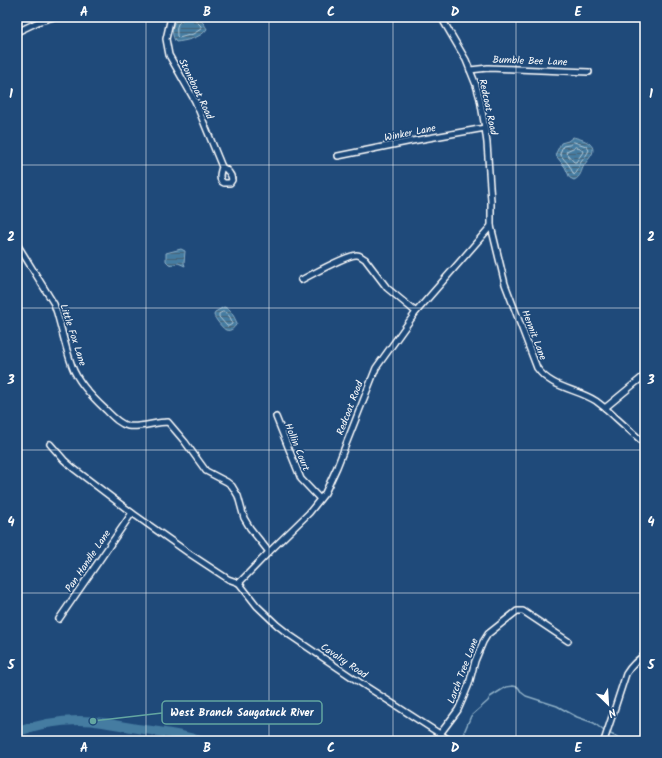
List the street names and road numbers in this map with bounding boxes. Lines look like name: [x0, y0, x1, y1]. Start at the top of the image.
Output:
street label: Bumble Bee Lane: [492, 52, 568, 70]
street label: Stoneboat Road: [174, 56, 218, 123]
street label: Redcoat Road: [474, 77, 502, 137]
street label: Winker Lane: [383, 120, 438, 146]
street label: Little Fox Lane: [55, 302, 91, 369]
street label: Hermit Lane: [517, 308, 551, 363]
street label: Redcoat Road: [332, 378, 368, 437]
street label: Hollin Court: [280, 421, 314, 473]
street label: Pan Handle Lane: [61, 526, 115, 595]
street label: Larch Tree Lane: [443, 635, 483, 706]
street label: Cavalry Road: [317, 639, 372, 683]

